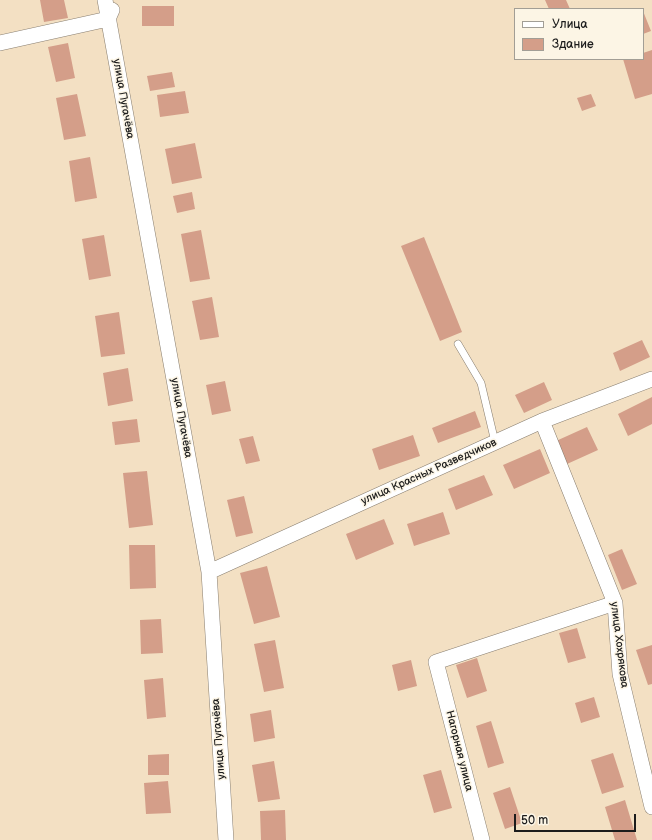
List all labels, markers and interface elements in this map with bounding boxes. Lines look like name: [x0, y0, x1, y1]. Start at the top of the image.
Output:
legend: [514, 8, 644, 60]
text: Улица: [552, 17, 588, 32]
text: Здание: [552, 37, 594, 52]
street label: улица Пугачёва: [109, 58, 137, 140]
street label: улица Пугачёва: [167, 377, 195, 459]
street label: улица Красных Разведчиков: [359, 436, 499, 508]
street label: улица Хохрякова: [607, 601, 631, 689]
street label: улица Пугачёва: [210, 698, 228, 780]
street label: Нагорная улица: [443, 709, 475, 793]
scale bar: [516, 806, 638, 832]
text: 50 m: [521, 813, 548, 828]

